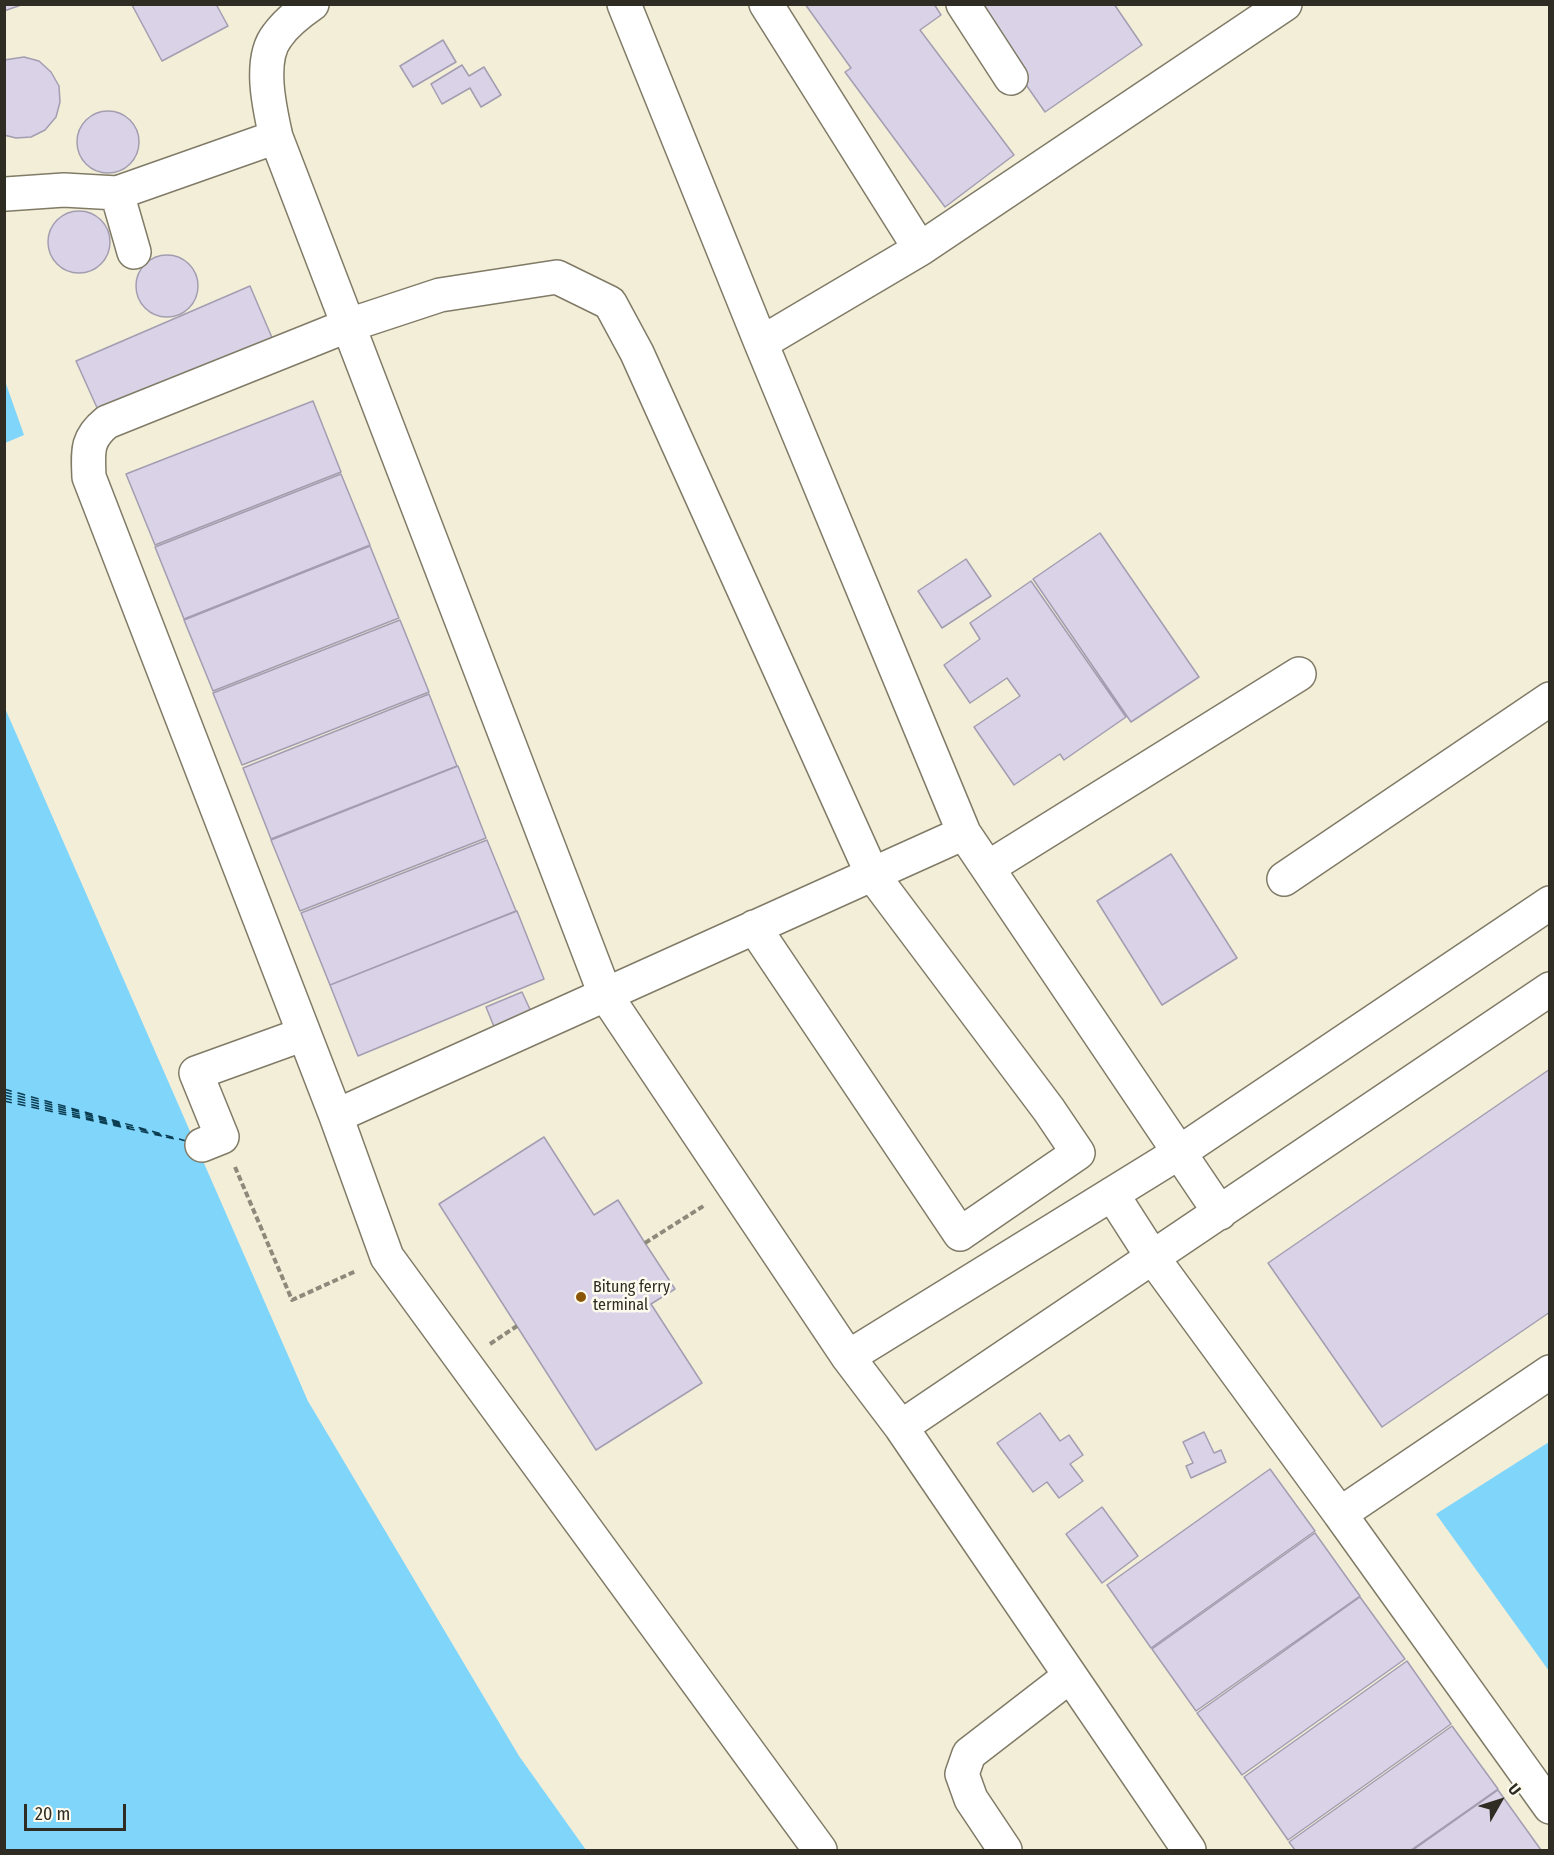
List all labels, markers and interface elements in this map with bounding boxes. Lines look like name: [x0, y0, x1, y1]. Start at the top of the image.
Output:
place label: Bitung ferry terminal: [593, 1278, 670, 1316]
marker: Bitung ferry terminal: [574, 1290, 588, 1304]
north arrow: [1470, 1771, 1530, 1831]
text: U: [1504, 1780, 1525, 1799]
scale bar: [27, 1792, 129, 1830]
text: 20 m: [35, 1803, 70, 1825]

